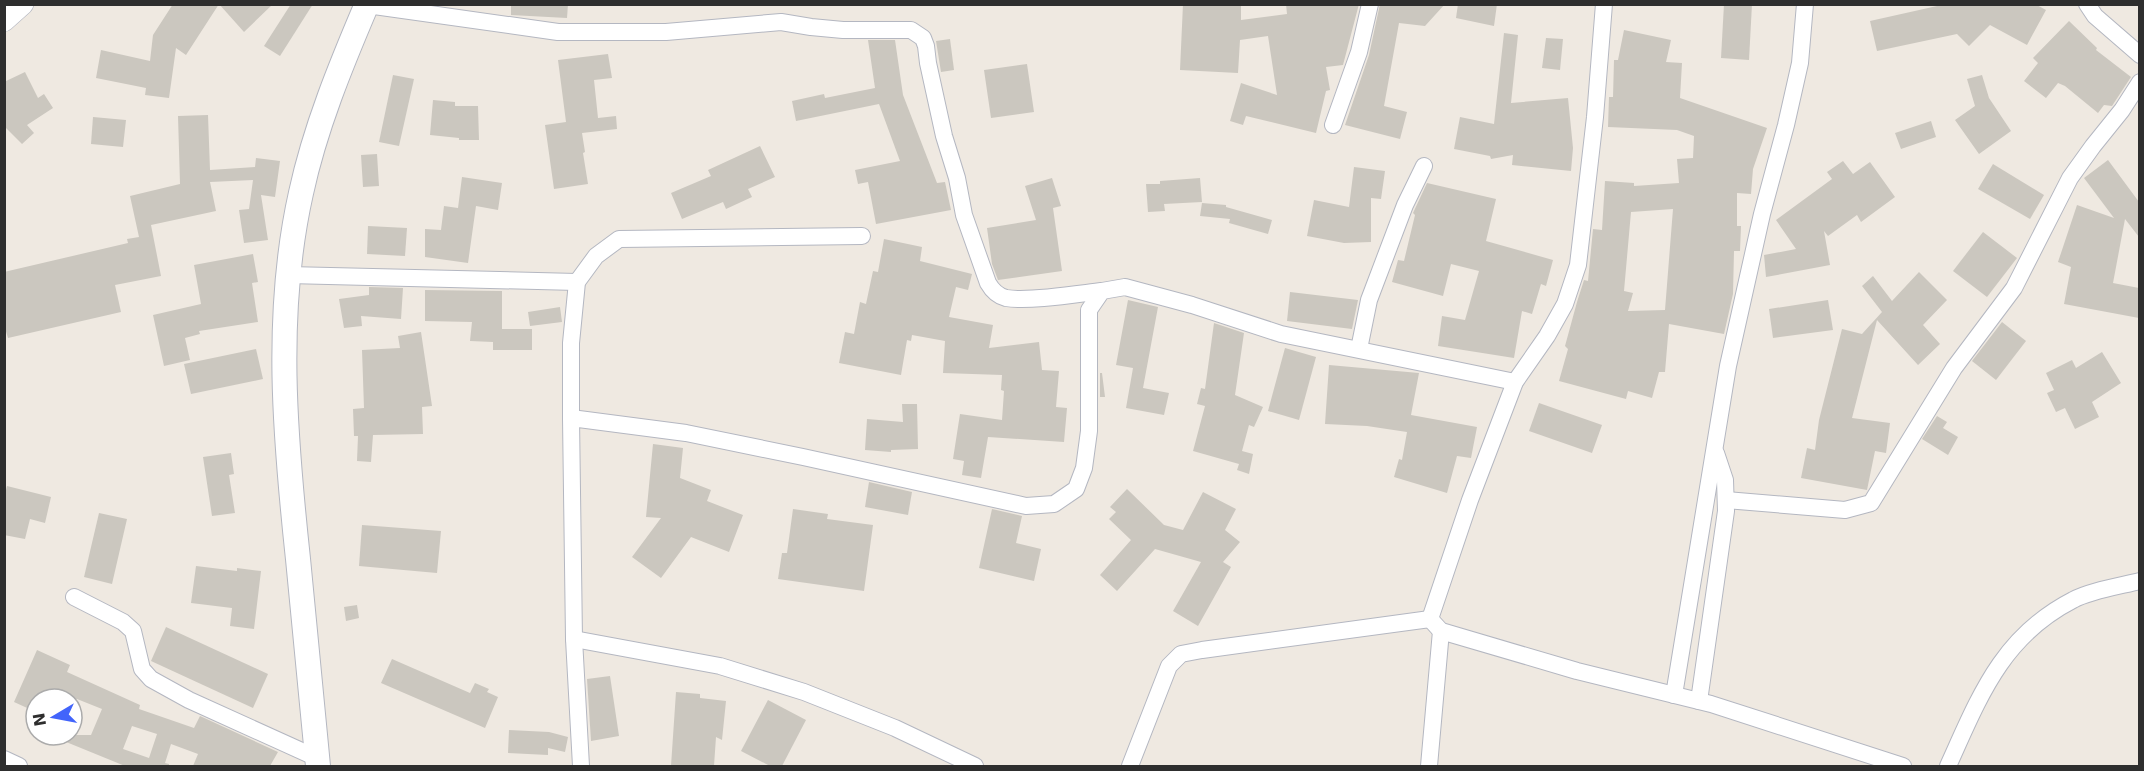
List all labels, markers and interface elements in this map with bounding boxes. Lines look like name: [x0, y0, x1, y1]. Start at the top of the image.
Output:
north arrow: [24, 687, 84, 747]
text: N: [29, 711, 50, 728]

